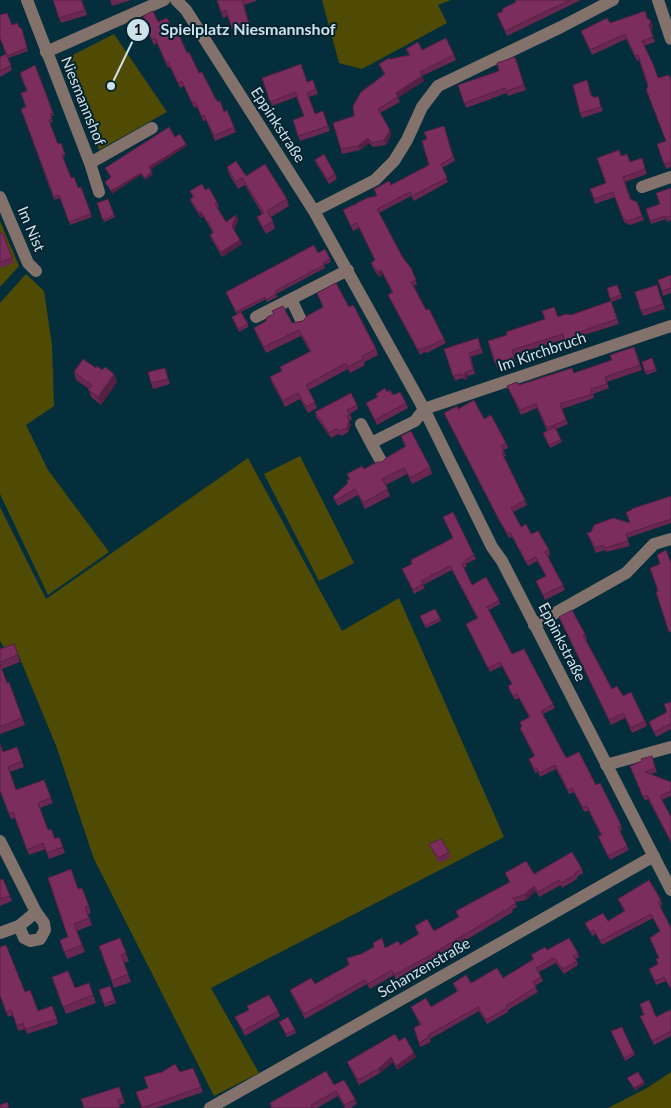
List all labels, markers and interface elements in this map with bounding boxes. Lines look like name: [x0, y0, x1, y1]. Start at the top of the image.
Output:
callout: Spielplatz Niesmannshof: [126, 14, 345, 45]
text: Spielplatz Niesmannshof: [161, 19, 336, 38]
text: 1: [134, 20, 142, 38]
street label: Niesmannshof: [58, 54, 110, 148]
street label: Eppinkstraße: [248, 83, 310, 166]
street label: Im Nist: [14, 203, 50, 254]
street label: Im Kirchbruch: [495, 328, 588, 375]
street label: Eppinkstraße: [535, 599, 590, 684]
street label: Schanzenstraße: [374, 933, 473, 1001]

